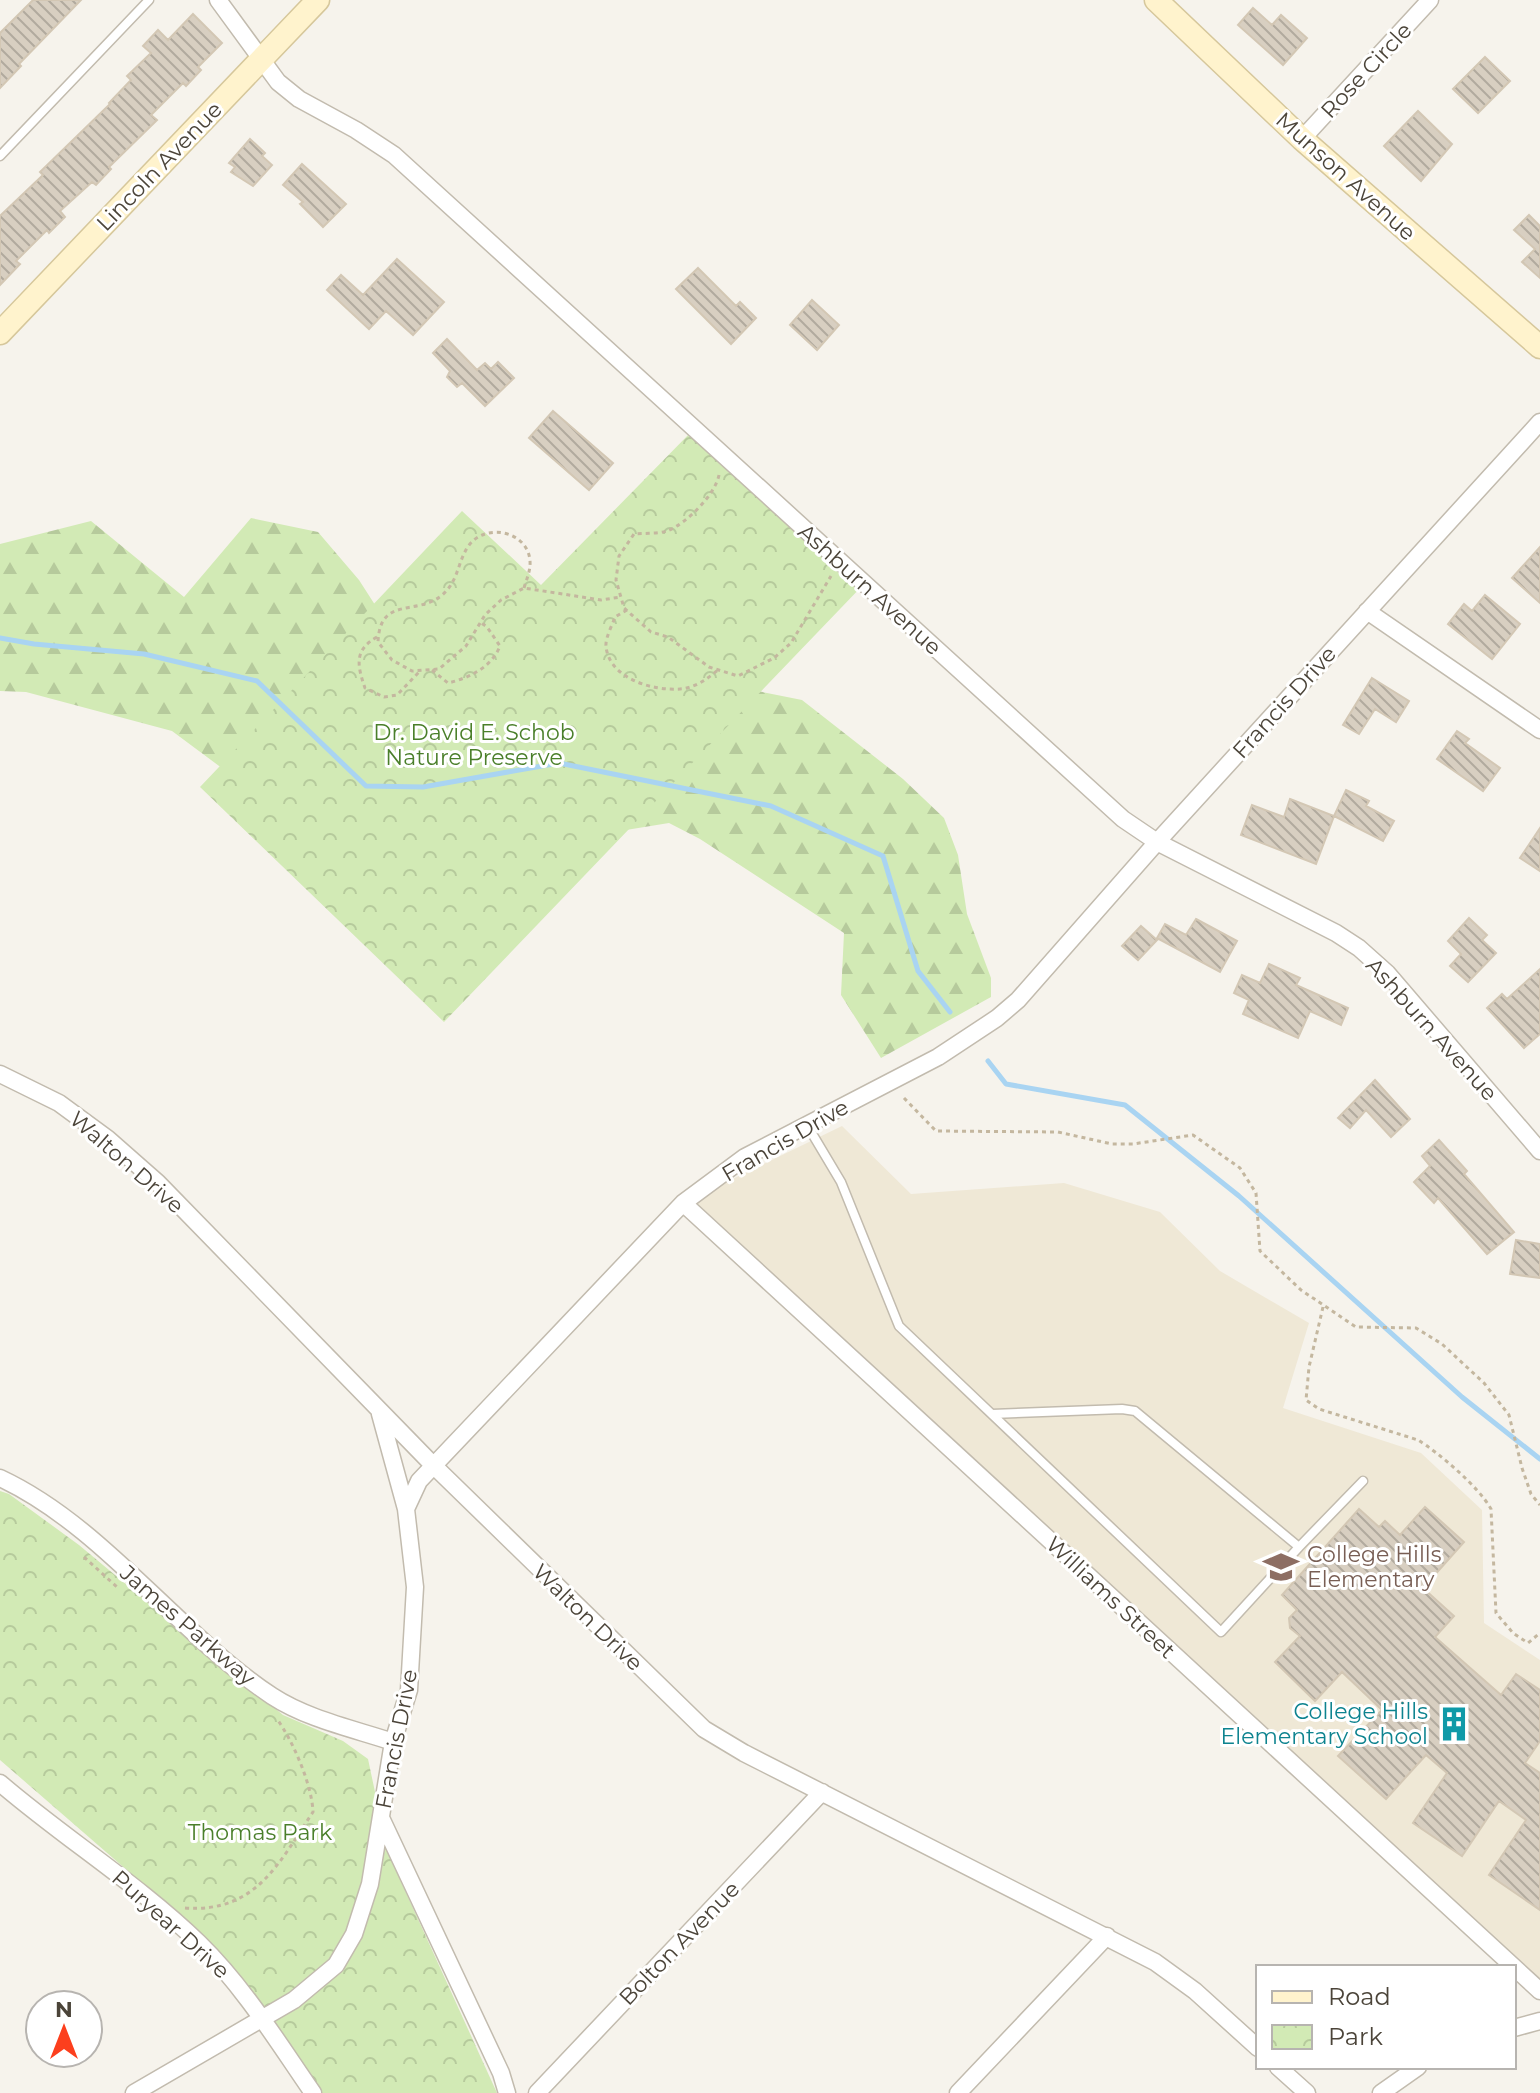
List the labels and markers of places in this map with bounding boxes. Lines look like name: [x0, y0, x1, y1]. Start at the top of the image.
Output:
place label: College Hills Elementary: [1307, 1541, 1442, 1593]
school or university icon: College Hills Elementary: [1262, 1548, 1300, 1586]
place label: College Hills Elementary School: [1221, 1698, 1428, 1750]
building icon: College Hills Elementary School: [1435, 1705, 1473, 1743]

